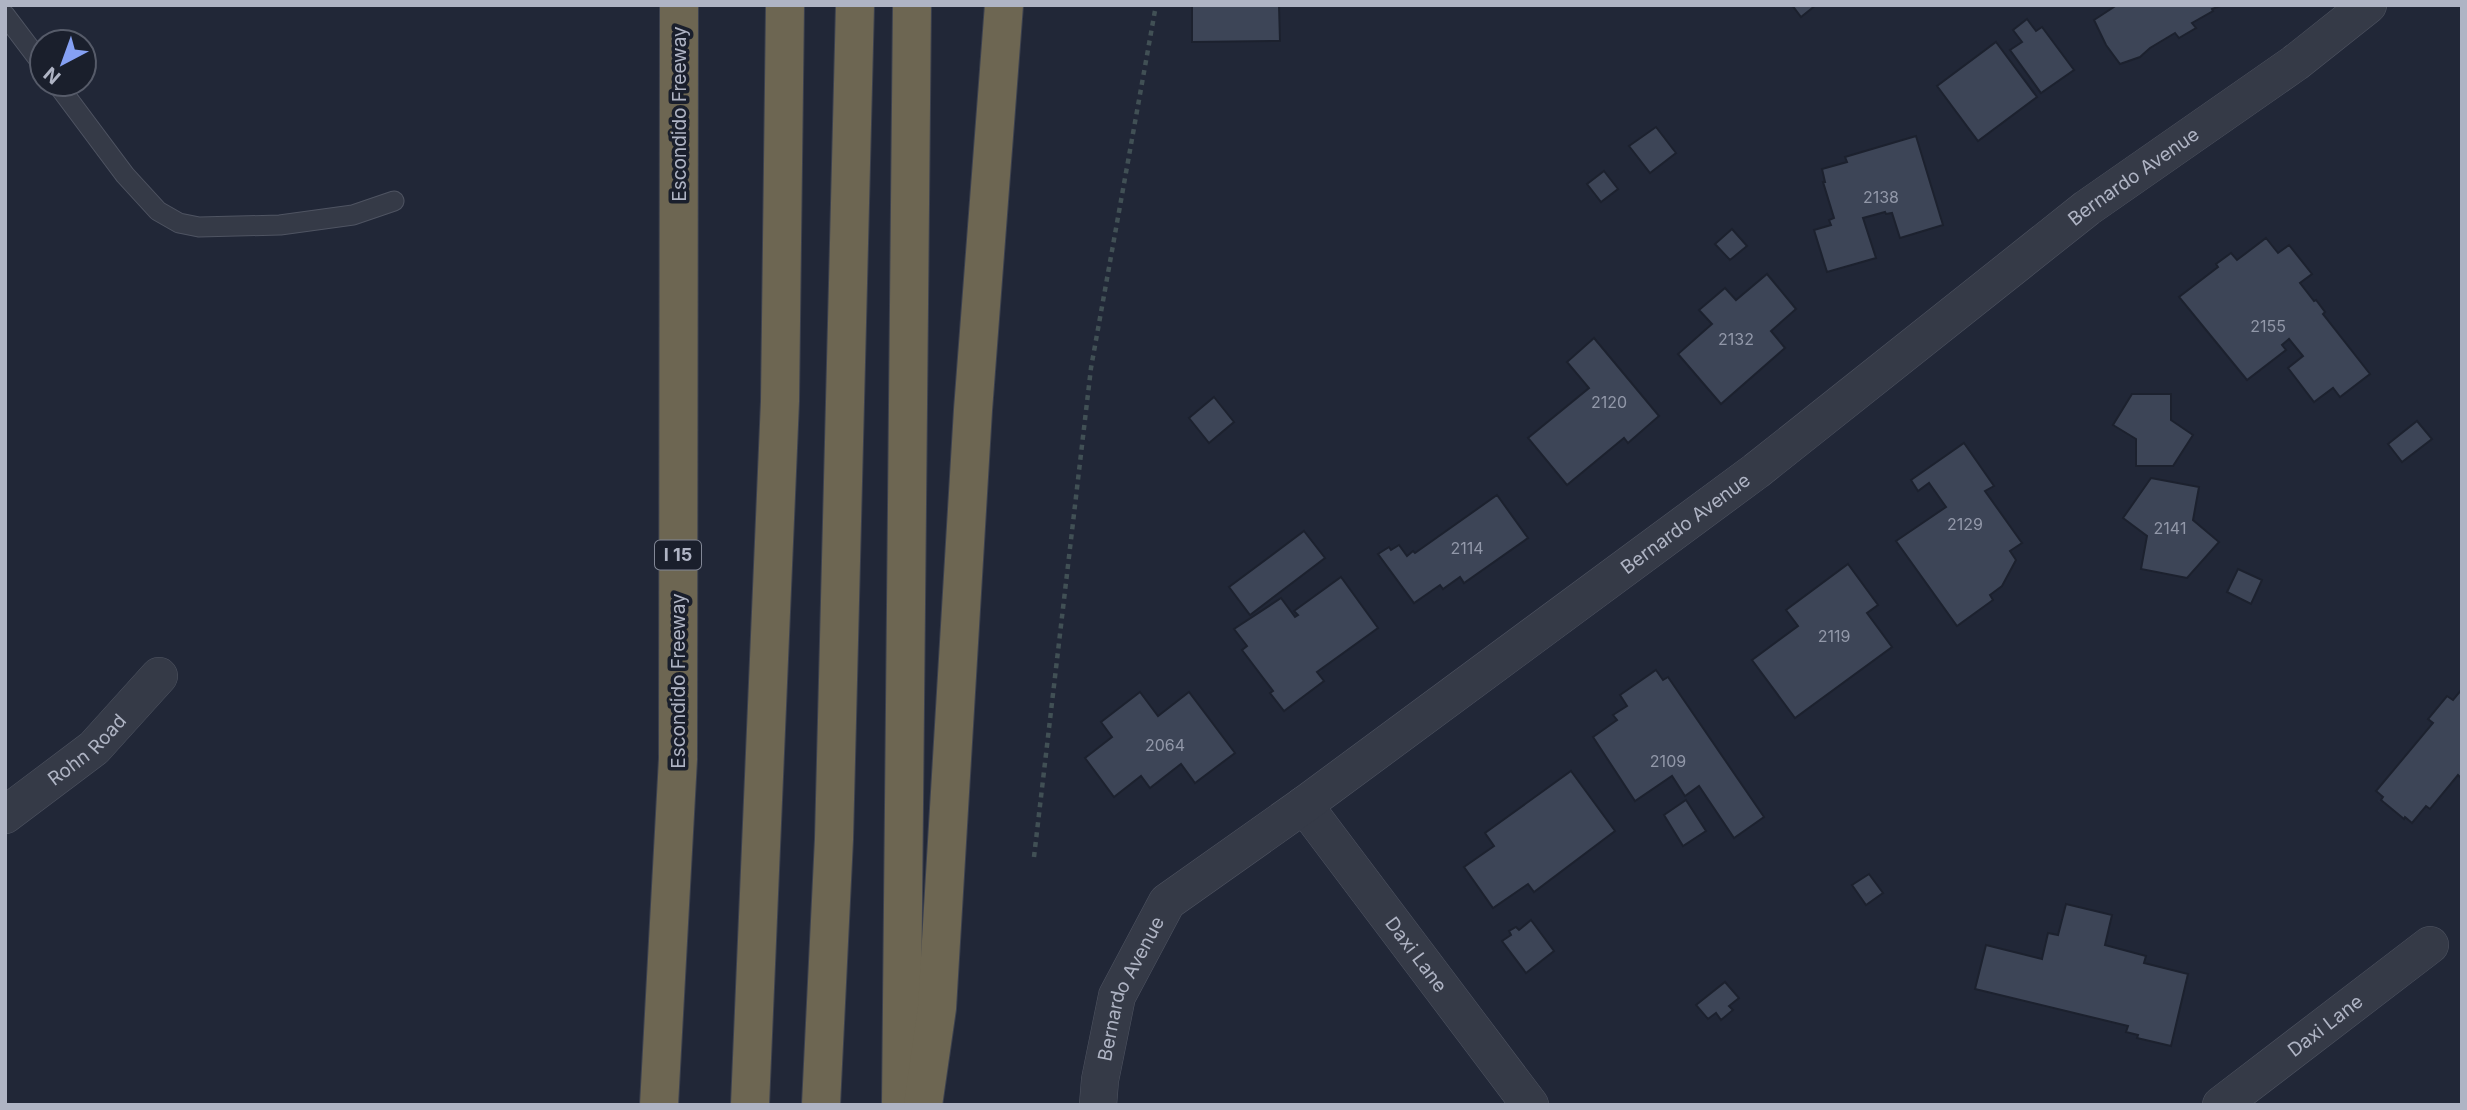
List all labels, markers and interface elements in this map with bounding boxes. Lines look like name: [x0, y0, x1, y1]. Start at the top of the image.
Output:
street label: Escondido Freeway: [668, 26, 691, 202]
north arrow: [28, 28, 98, 98]
text: N: [39, 62, 65, 89]
street label: Bernardo Avenue: [2063, 123, 2203, 231]
house number: 2138: [1863, 187, 1899, 207]
house number: 2155: [2250, 316, 2286, 336]
house number: 2132: [1718, 329, 1754, 349]
house number: 2120: [1591, 392, 1627, 412]
street label: Bernardo Avenue: [1616, 469, 1755, 579]
house number: 2129: [1947, 514, 1983, 534]
house number: 2141: [2154, 518, 2186, 538]
house number: 2114: [1450, 538, 1484, 558]
road number: I 15: [655, 540, 701, 570]
street label: Escondido Freeway: [667, 593, 690, 769]
house number: 2119: [1818, 626, 1850, 646]
street label: Rohn Road: [44, 709, 131, 791]
house number: 2064: [1145, 735, 1185, 755]
house number: 2109: [1650, 751, 1686, 771]
street label: Daxi Lane: [1380, 912, 1452, 997]
street label: Bernardo Avenue: [1093, 913, 1169, 1063]
street label: Daxi Lane: [2283, 990, 2367, 1062]

